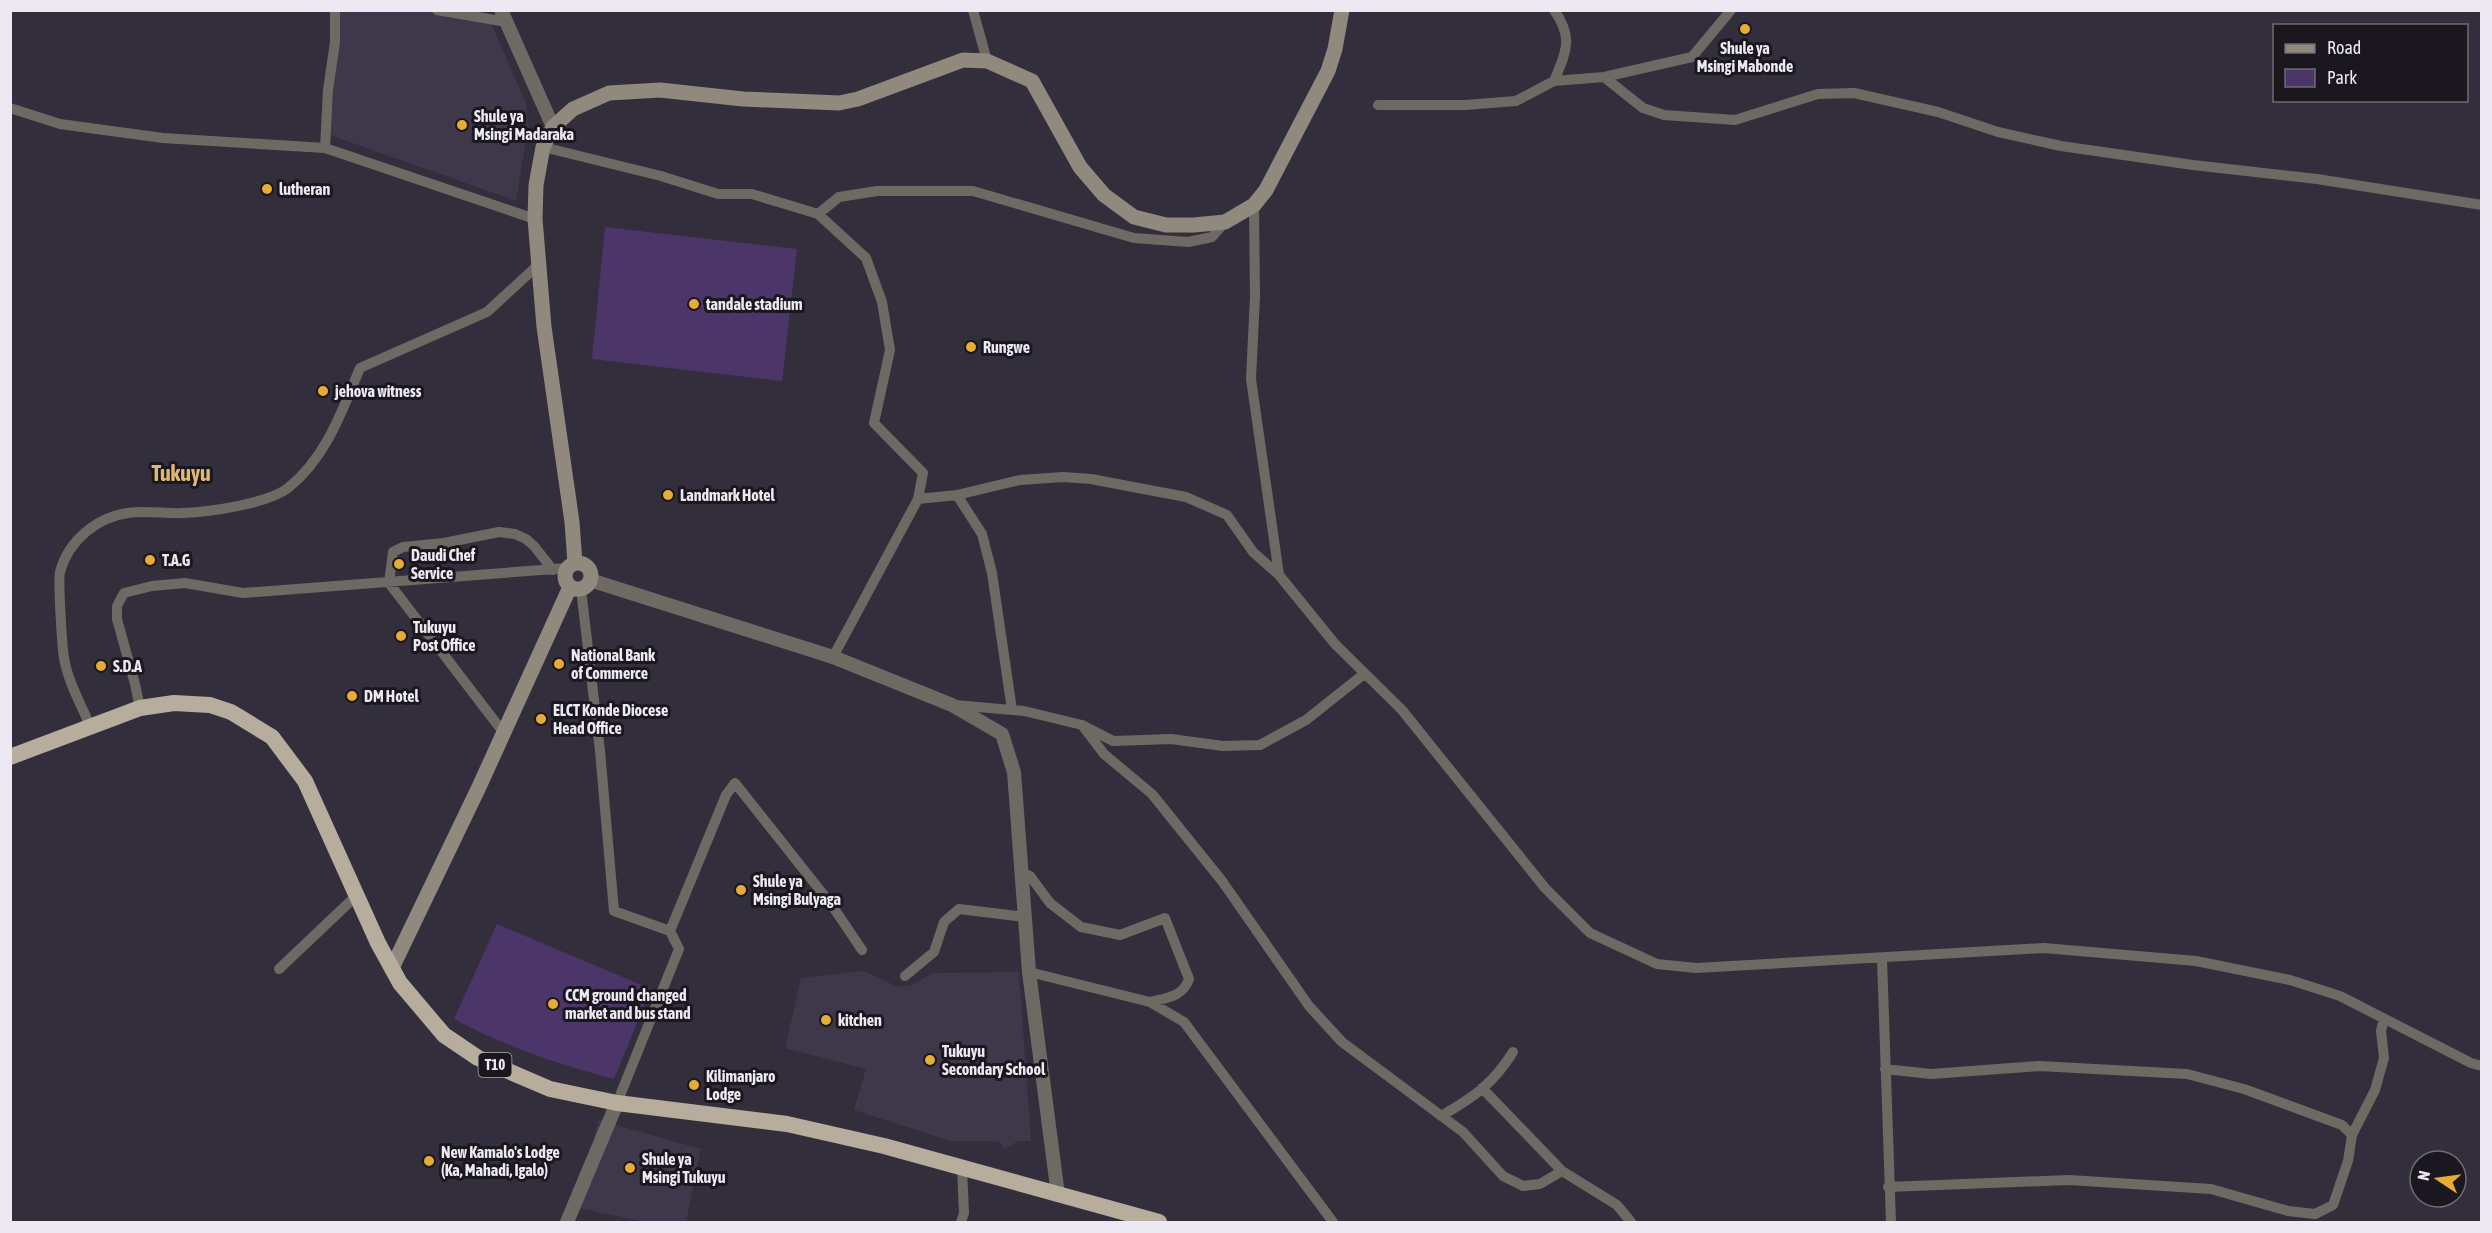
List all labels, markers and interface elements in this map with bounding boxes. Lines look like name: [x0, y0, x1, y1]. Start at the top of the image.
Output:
marker: Shule ya Msingi Mabonde: [1738, 22, 1752, 36]
legend: [2273, 24, 2468, 102]
text: Road: [2327, 37, 2361, 58]
place label: Shule ya Msingi Mabonde: [1697, 39, 1793, 75]
text: Park: [2327, 67, 2357, 88]
place label: Shule ya Msingi Madaraka: [474, 107, 574, 143]
marker: Shule ya Msingi Madaraka: [455, 118, 469, 132]
place label: lutheran: [279, 180, 330, 198]
marker: lutheran: [260, 182, 274, 196]
place label: tandale stadium: [705, 295, 803, 313]
marker: tandale stadium: [687, 297, 701, 311]
place label: Rungwe: [983, 338, 1030, 356]
marker: Rungwe: [964, 340, 978, 354]
place label: jehova witness: [334, 382, 422, 400]
marker: jehova witness: [316, 384, 330, 398]
district label: Tukuyu: [151, 460, 211, 486]
place label: Landmark Hotel: [680, 486, 775, 504]
marker: Landmark Hotel: [661, 488, 675, 502]
place label: Daudi Chef Service: [411, 546, 476, 582]
place label: T.A.G: [162, 551, 191, 569]
marker: T.A.G: [143, 553, 157, 567]
marker: Daudi Chef Service: [392, 557, 406, 571]
place label: Tukuyu Post Office: [413, 618, 476, 654]
marker: Tukuyu Post Office: [394, 629, 408, 643]
place label: National Bank of Commerce: [571, 646, 656, 682]
place label: S.D.A: [113, 657, 142, 675]
marker: National Bank of Commerce: [552, 657, 566, 671]
marker: S.D.A: [94, 659, 108, 673]
place label: DM Hotel: [364, 687, 419, 705]
marker: DM Hotel: [345, 689, 359, 703]
place label: ELCT Konde Diocese Head Office: [553, 701, 668, 737]
marker: ELCT Konde Diocese Head Office: [534, 712, 548, 726]
place label: Shule ya Msingi Bulyaga: [753, 872, 841, 908]
marker: Shule ya Msingi Bulyaga: [734, 883, 748, 897]
place label: CCM ground changed market and bus stand: [565, 986, 691, 1022]
marker: CCM ground changed market and bus stand: [546, 997, 560, 1011]
place label: kitchen: [838, 1011, 882, 1029]
marker: kitchen: [819, 1013, 833, 1027]
place label: Tukuyu Secondary School: [942, 1042, 1046, 1078]
road number: T10: [478, 1053, 512, 1077]
marker: Tukuyu Secondary School: [923, 1053, 937, 1067]
place label: Kilimanjaro Lodge: [706, 1067, 776, 1103]
marker: Kilimanjaro Lodge: [687, 1078, 701, 1092]
place label: New Kamalo's Lodge (Ka, Mahadi, Igalo): [441, 1143, 560, 1179]
north arrow: [2408, 1149, 2468, 1209]
place label: Shule ya Msingi Tukuyu: [642, 1150, 726, 1186]
marker: New Kamalo's Lodge (Ka, Mahadi, Igalo): [422, 1154, 436, 1168]
marker: Shule ya Msingi Tukuyu: [623, 1161, 637, 1175]
text: N: [2414, 1169, 2433, 1182]

